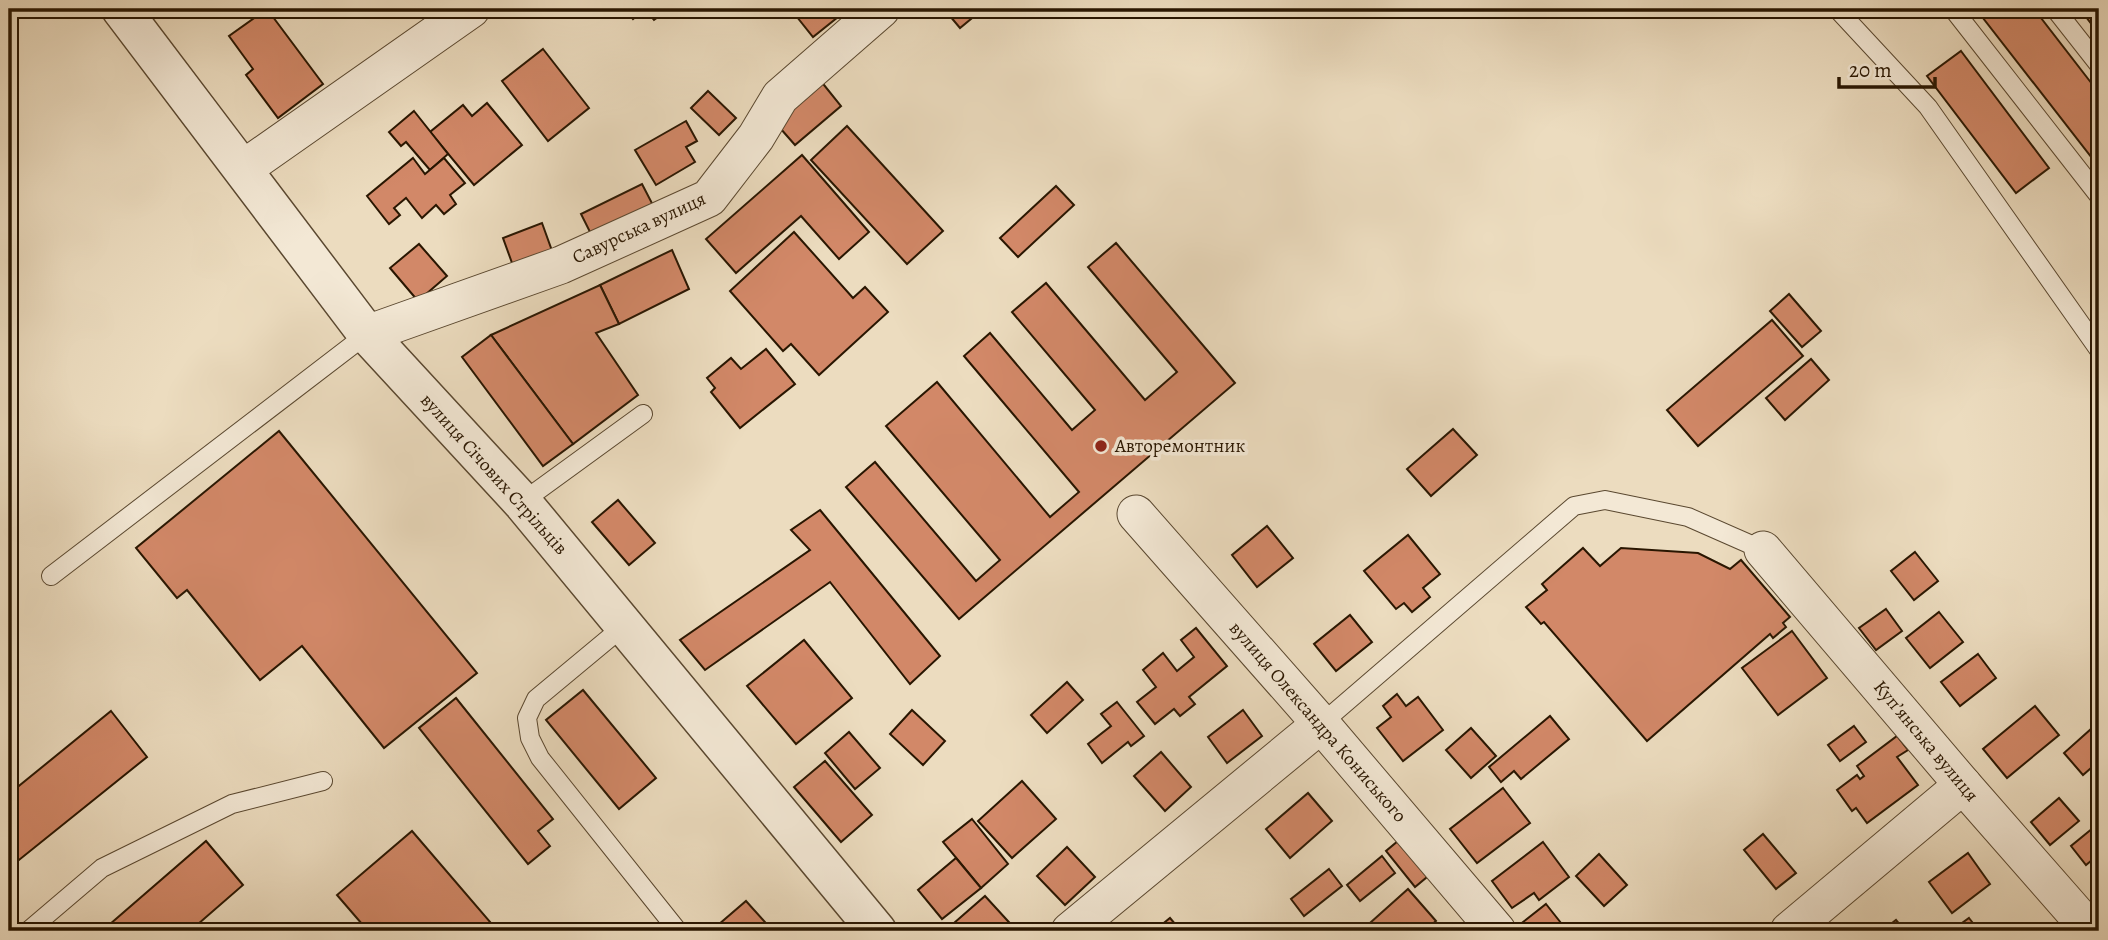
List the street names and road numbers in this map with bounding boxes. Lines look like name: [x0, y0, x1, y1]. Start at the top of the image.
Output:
street label: Савурська вулиця: [568, 186, 710, 270]
street label: вулиця Січових Стрільців: [414, 388, 574, 560]
street label: вулиця Олександра Кониського: [1223, 616, 1413, 828]
street label: Купʼянська вулиця: [1868, 675, 1984, 807]

